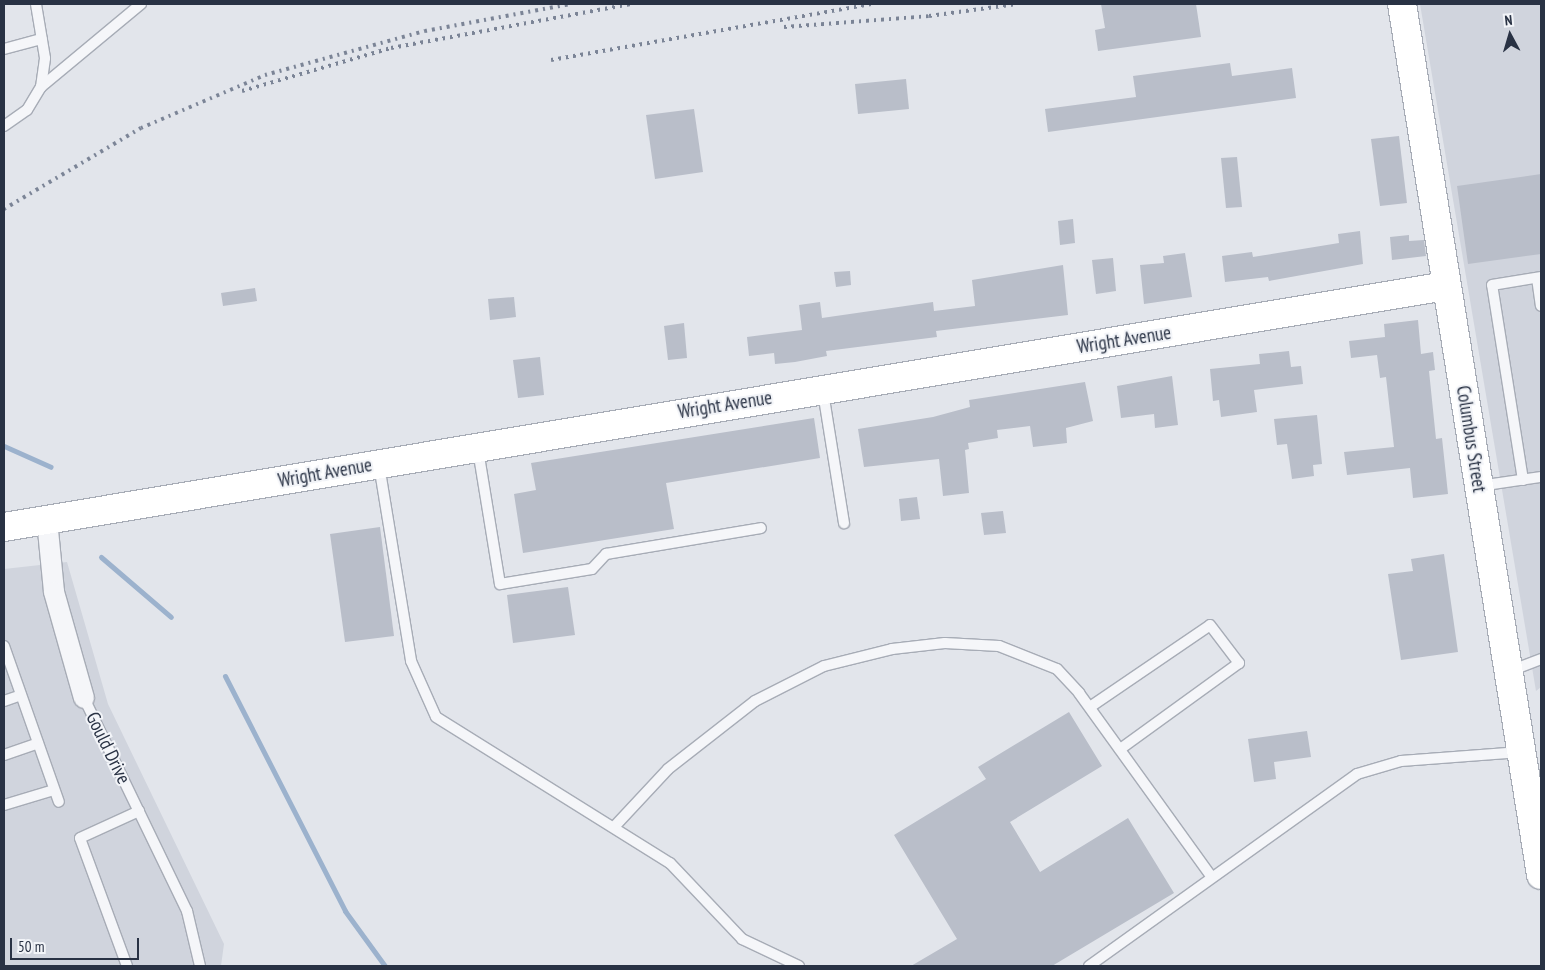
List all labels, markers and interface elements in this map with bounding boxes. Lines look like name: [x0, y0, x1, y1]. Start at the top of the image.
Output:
north arrow: [1485, 10, 1535, 60]
text: N: [1504, 11, 1513, 29]
street label: Wright Avenue: [1075, 321, 1173, 359]
street label: Columbus Street: [1451, 384, 1491, 494]
street label: Wright Avenue: [676, 386, 774, 424]
street label: Wright Avenue: [276, 453, 374, 493]
street label: Gould Drive: [81, 708, 135, 788]
scale bar: [12, 928, 141, 960]
text: 50 m: [18, 937, 44, 956]

